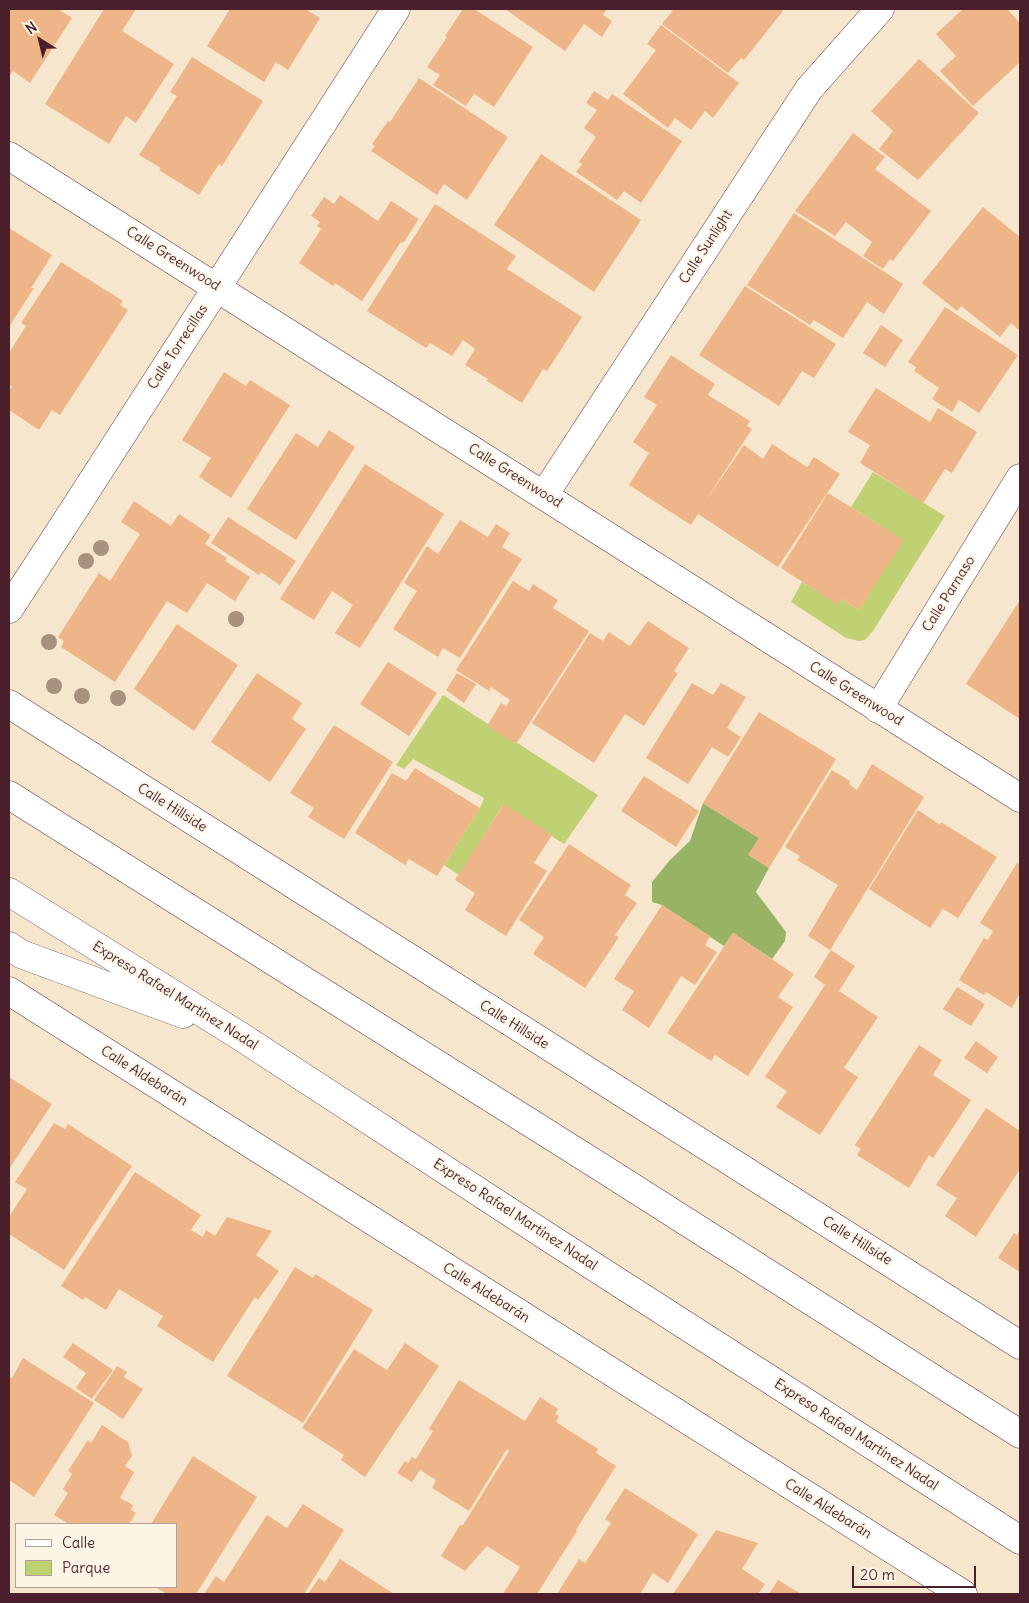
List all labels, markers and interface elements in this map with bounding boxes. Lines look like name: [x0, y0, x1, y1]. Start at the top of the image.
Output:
north arrow: [15, 15, 65, 65]
text: N: [22, 18, 40, 38]
street label: Calle Sunlight: [676, 207, 736, 287]
street label: Calle Greenwood: [123, 223, 223, 295]
street label: Calle Torrecillas: [144, 301, 212, 393]
street label: Calle Greenwood: [465, 440, 565, 512]
street label: Calle Parnaso: [919, 553, 979, 635]
street label: Calle Greenwood: [806, 658, 906, 730]
street label: Calle Hillside: [134, 780, 210, 836]
street label: Expreso Rafael Martínez Nadal: [89, 938, 261, 1054]
street label: Calle Hillside: [476, 997, 552, 1053]
street label: Calle Aldebarán: [97, 1043, 191, 1109]
street label: Expreso Rafael Martínez Nadal: [430, 1156, 600, 1274]
street label: Calle Hillside: [819, 1213, 895, 1269]
street label: Calle Aldebarán: [439, 1260, 533, 1326]
street label: Expreso Rafael Martínez Nadal: [771, 1376, 941, 1494]
street label: Calle Aldebarán: [781, 1476, 875, 1542]
legend: [15, 1523, 178, 1588]
text: Calle: [62, 1533, 95, 1552]
scale bar: [854, 1556, 978, 1588]
text: Parque: [62, 1558, 110, 1577]
text: 20 m: [860, 1565, 895, 1584]

